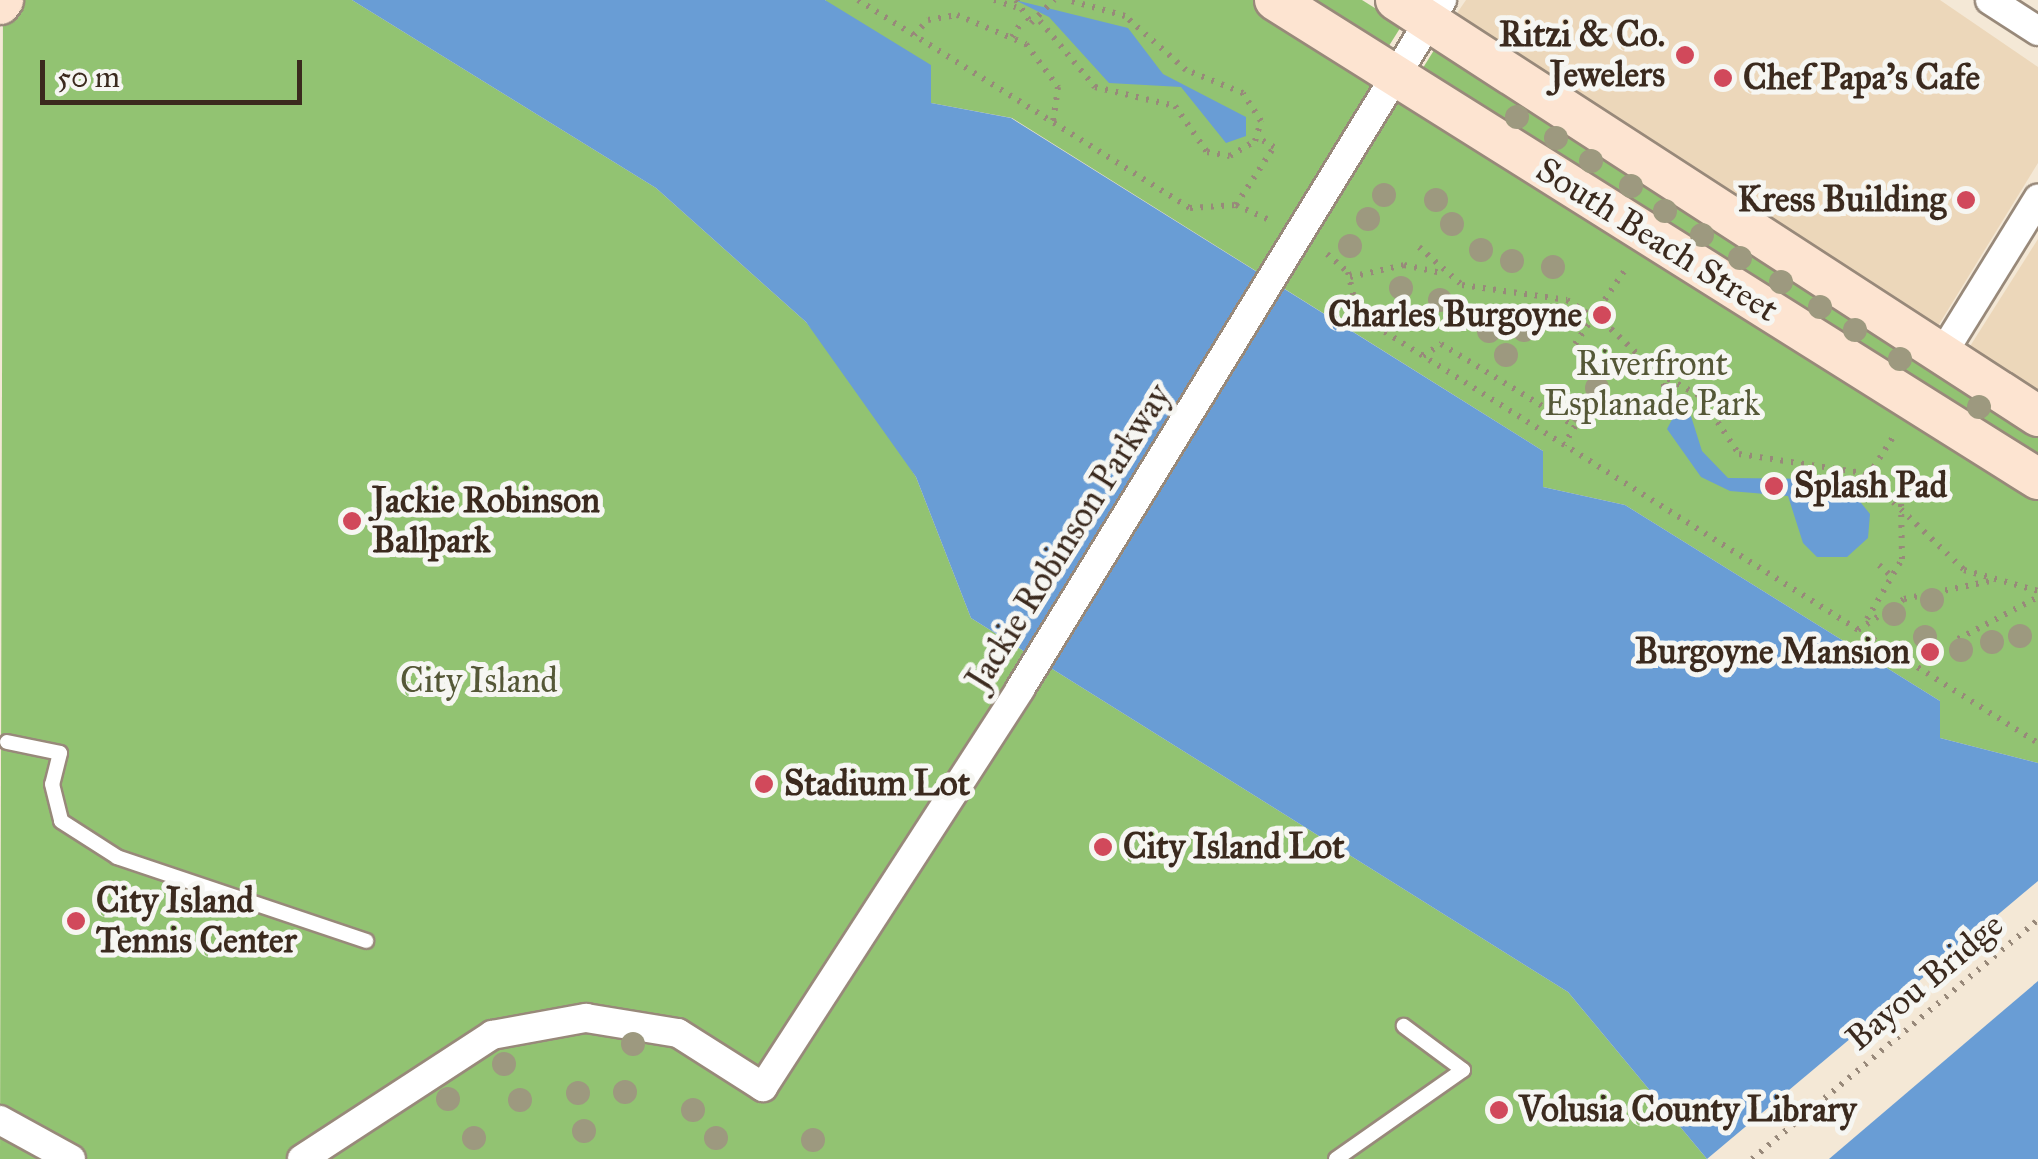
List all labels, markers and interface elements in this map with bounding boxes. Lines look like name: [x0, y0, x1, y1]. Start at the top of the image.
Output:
place label: Ritzi & Co. Jewelers: [1499, 14, 1665, 96]
scale bar: [45, 40, 308, 102]
marker: Ritzi & Co. Jewelers: [1674, 44, 1696, 66]
place label: Chef Papa's Cafe: [1743, 57, 1980, 99]
text: 50 m: [57, 59, 120, 95]
marker: Chef Papa's Cafe: [1712, 67, 1734, 89]
street label: South Beach Street: [1528, 149, 1786, 331]
place label: Kress Building: [1737, 179, 1946, 221]
marker: Kress Building: [1955, 189, 1977, 211]
place label: Charles Burgoyne: [1328, 294, 1582, 336]
marker: Charles Burgoyne: [1591, 304, 1613, 326]
park label: Riverfront Esplanade Park: [1544, 343, 1760, 425]
street label: Jackie Robinson Parkway: [958, 376, 1180, 698]
place label: Splash Pad: [1794, 465, 1947, 507]
marker: Splash Pad: [1763, 475, 1785, 497]
place label: Jackie Robinson Ballpark: [372, 480, 600, 562]
marker: Jackie Robinson Ballpark: [341, 510, 363, 532]
place label: Burgoyne Mansion: [1635, 631, 1910, 673]
marker: Burgoyne Mansion: [1919, 641, 1941, 663]
park label: City Island: [400, 660, 558, 702]
place label: Stadium Lot: [784, 763, 970, 805]
marker: Stadium Lot: [753, 773, 775, 795]
place label: City Island Lot: [1123, 826, 1345, 868]
marker: City Island Lot: [1092, 836, 1114, 858]
place label: City Island Tennis Center: [96, 880, 297, 962]
street label: Bayou Bridge: [1838, 904, 2012, 1060]
marker: City Island Tennis Center: [65, 910, 87, 932]
place label: Volusia County Library: [1519, 1089, 1856, 1131]
marker: Volusia County Library: [1488, 1099, 1510, 1121]

